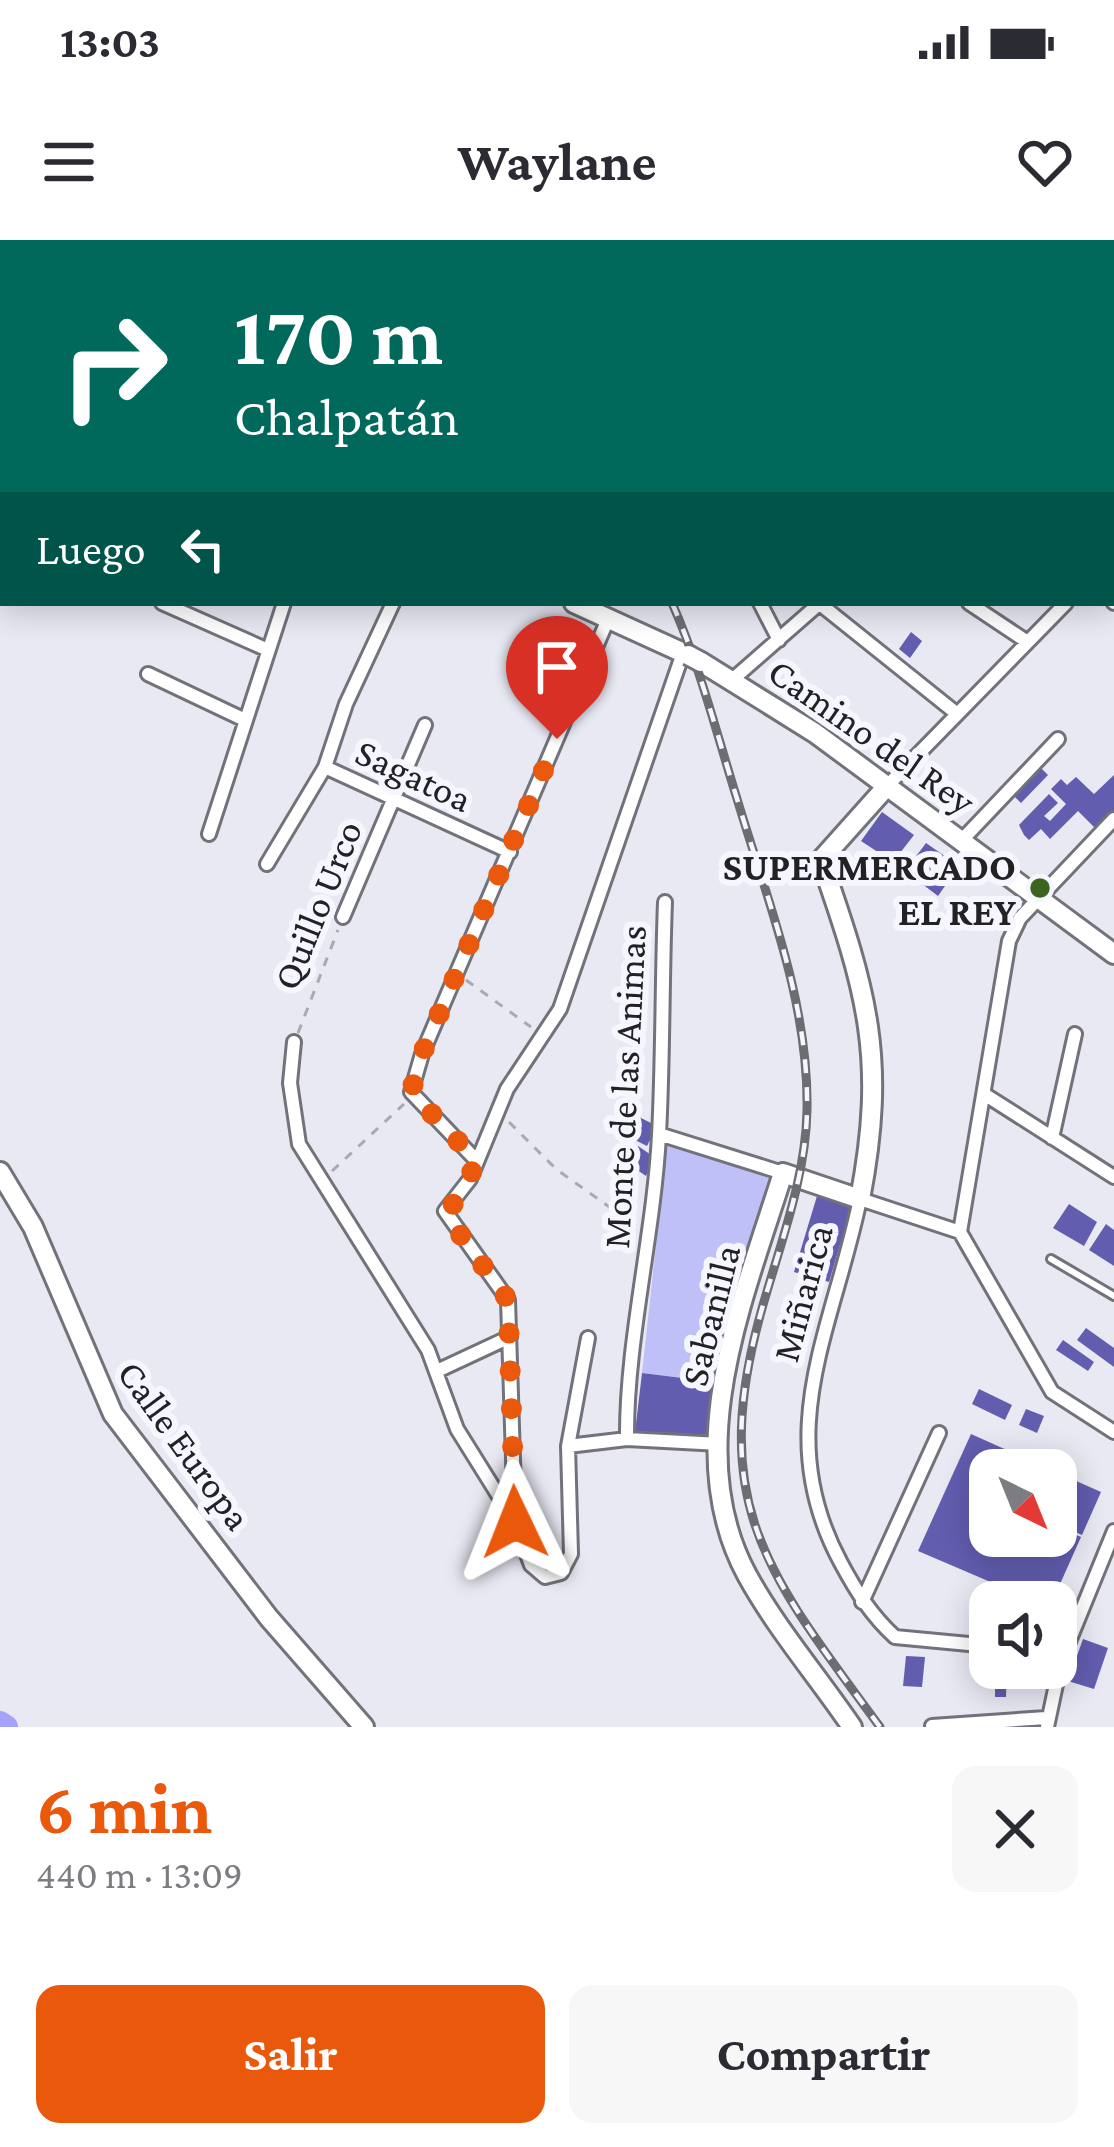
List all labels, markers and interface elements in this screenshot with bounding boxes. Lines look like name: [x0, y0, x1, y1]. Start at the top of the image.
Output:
text: 13:03: [60, 17, 160, 67]
icon: menu: [36, 129, 102, 195]
icon: heart: [1012, 129, 1078, 195]
text: Waylane: [457, 132, 657, 192]
icon: right: [36, 288, 192, 444]
text: 170 m: [234, 289, 443, 382]
text: Chalpatán: [234, 387, 459, 447]
icon: left: [170, 516, 236, 582]
text: Luego: [36, 524, 146, 574]
pin: [506, 616, 608, 739]
icon: arrive: [524, 634, 590, 700]
street label: Camino del Rey: [760, 649, 984, 824]
street label: Sagatoa: [349, 730, 479, 821]
street label: Quillo Urco: [264, 815, 370, 995]
place label: SUPERMERCADO EL REY: [722, 845, 1017, 933]
marker: SUPERMERCADO EL REY: [1027, 875, 1053, 901]
street label: Monte de las Animas: [594, 924, 654, 1250]
street label: Miñarica: [763, 1220, 841, 1366]
street label: Sabanilla: [672, 1240, 748, 1390]
street label: Calle Europa: [109, 1352, 261, 1538]
north arrow: [969, 1449, 1077, 1557]
map controls: [969, 1449, 1077, 1689]
position arrow: [452, 1459, 578, 1585]
button: sound: [969, 1581, 1077, 1689]
button: close: [952, 1766, 1078, 1892]
text: 6 min: [36, 1768, 212, 1848]
text: 440 m · 13:09: [36, 1853, 243, 1896]
button: Salir: [36, 1985, 545, 2123]
button: Compartir: [569, 1985, 1078, 2123]

